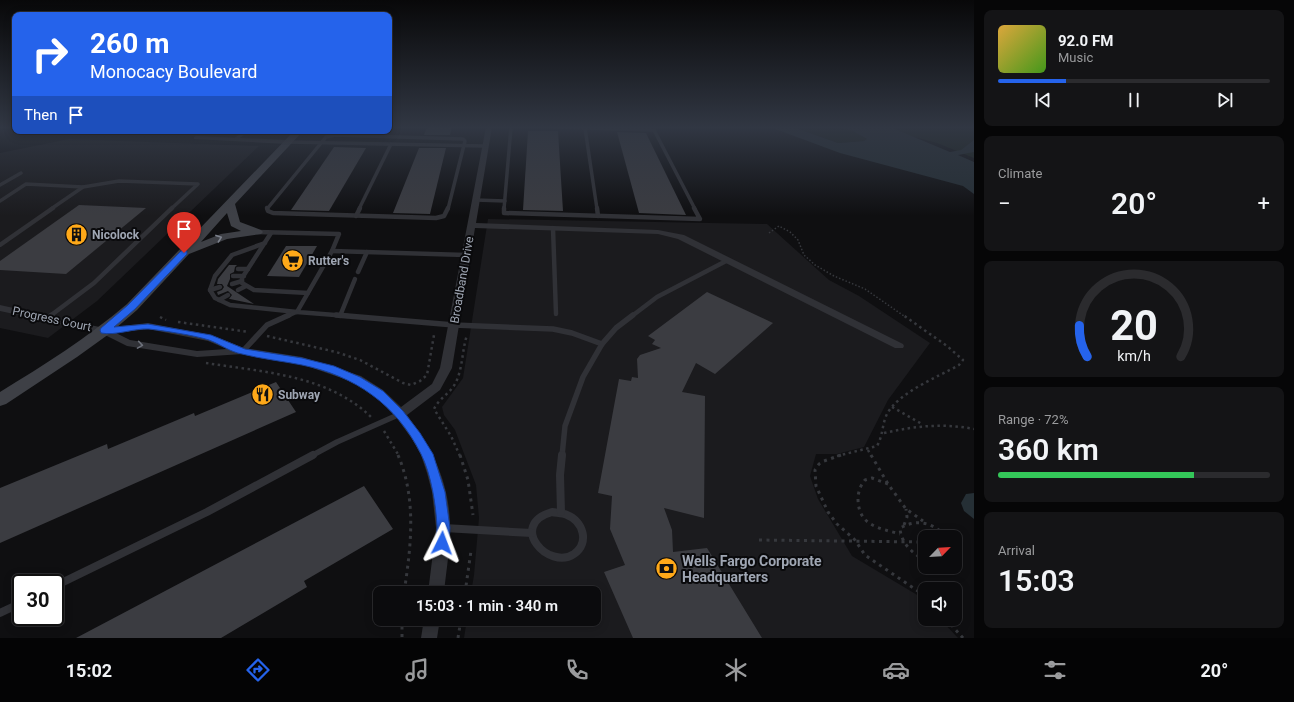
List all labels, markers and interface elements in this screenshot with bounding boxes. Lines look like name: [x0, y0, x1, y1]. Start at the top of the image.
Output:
text: 260 m: [90, 27, 169, 60]
icon: right: [24, 28, 76, 80]
text: 92.0 FM: [1058, 32, 1113, 50]
text: Music: [1058, 50, 1093, 65]
text: Monocacy Boulevard: [90, 61, 257, 82]
icon: previous: [1032, 89, 1054, 111]
icon: pause: [1123, 89, 1145, 111]
icon: next: [1214, 89, 1236, 111]
icon: arrive: [65, 104, 87, 126]
text: Then: [24, 106, 57, 124]
text: Climate: [998, 166, 1042, 181]
text: 20°: [1111, 186, 1157, 221]
text: −: [998, 191, 1011, 216]
text: +: [1258, 191, 1270, 216]
pin: [167, 212, 201, 253]
icon: arrive: [173, 218, 195, 240]
building icon: Nicolock: [63, 222, 89, 248]
place label: Nicolock: [92, 228, 140, 242]
one-way arrow: [216, 234, 223, 243]
street label: Broadband Drive: [447, 235, 477, 325]
supermarket icon: Rutter's: [279, 248, 305, 274]
place label: Rutter's: [308, 254, 349, 268]
text: 20: [1110, 301, 1158, 350]
street label: Progress Court: [11, 304, 93, 334]
one-way arrow: [137, 340, 143, 349]
text: km/h: [1117, 348, 1151, 364]
restaurant icon: Subway: [249, 382, 275, 408]
place label: Subway: [278, 388, 321, 402]
text: Range · 72%: [998, 412, 1068, 427]
text: 360 km: [998, 432, 1099, 467]
position arrow: [421, 522, 463, 564]
north arrow: [918, 530, 962, 574]
map controls: [918, 530, 962, 626]
text: Arrival: [998, 543, 1035, 558]
place label: Wells Fargo Corporate Headquarters: [682, 553, 822, 585]
bank icon: Wells Fargo Corporate Headquarters: [654, 556, 680, 582]
text: 15:03: [998, 563, 1075, 598]
speed limit sign: 30: [12, 574, 64, 626]
button: sound: [918, 582, 962, 626]
text: 15:03 · 1 min · 340 m: [416, 597, 558, 615]
icon: directions: [244, 656, 272, 684]
icon: music: [403, 656, 431, 684]
icon: phone: [563, 656, 591, 684]
icon: climate: [722, 656, 750, 684]
icon: car: [882, 656, 910, 684]
icon: filters: [1041, 656, 1069, 684]
text: 15:02: [66, 660, 112, 681]
text: 20°: [1201, 660, 1228, 681]

